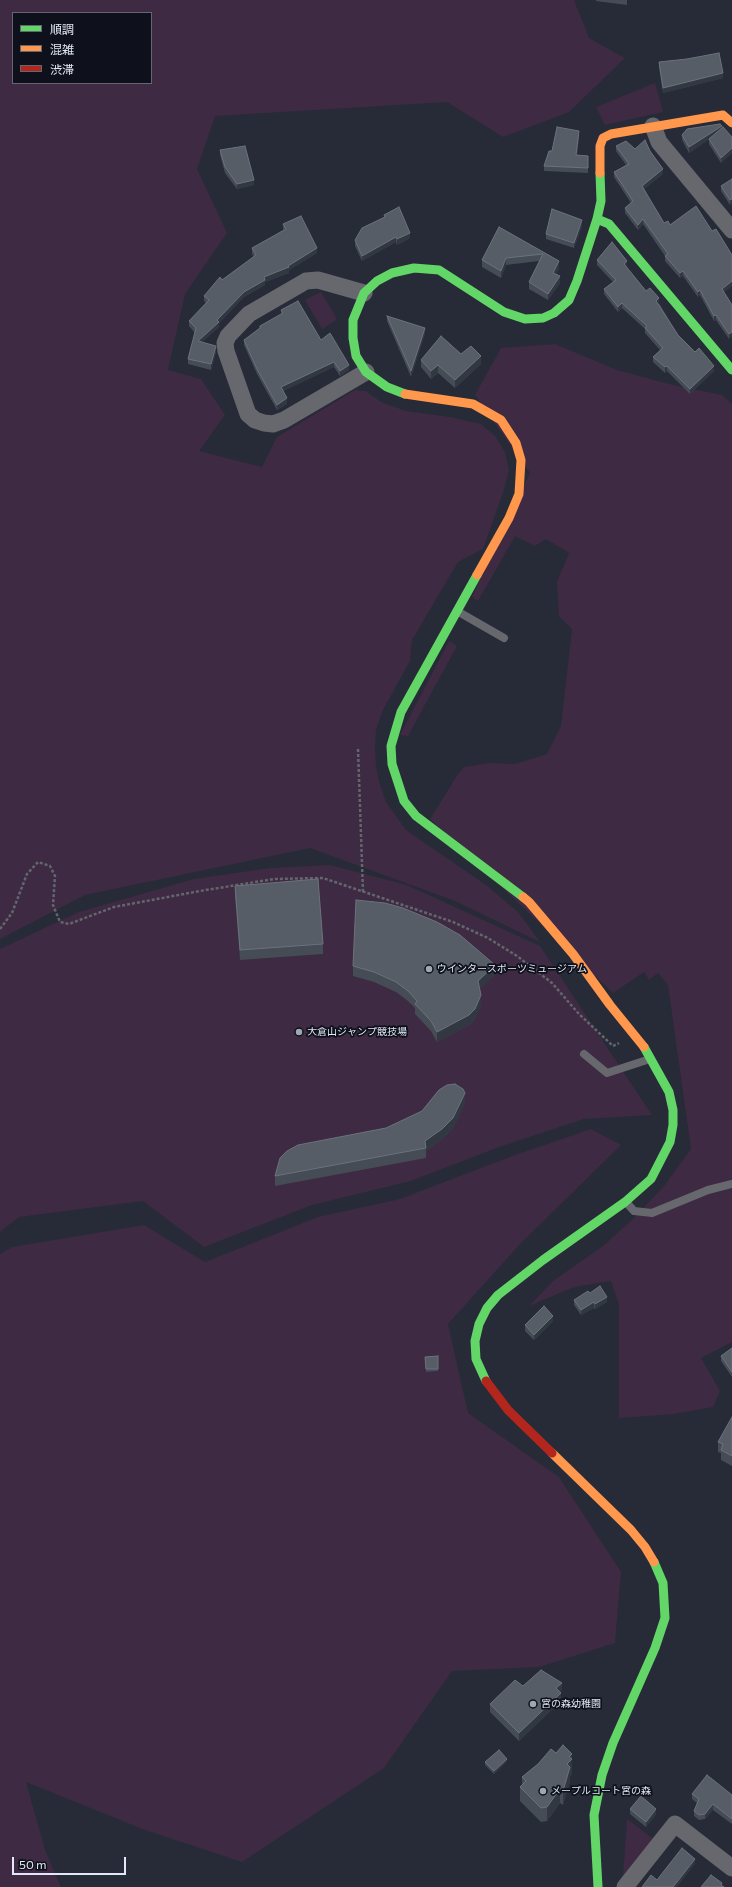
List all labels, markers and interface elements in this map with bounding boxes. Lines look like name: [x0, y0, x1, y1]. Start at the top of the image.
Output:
legend: [12, 12, 152, 84]
text: 順調: [50, 22, 74, 36]
text: 混雑: [50, 42, 74, 56]
text: 渋滞: [50, 62, 74, 76]
place label: ウインタースポーツミュージアム: [437, 963, 587, 975]
marker: ウインタースポーツミュージアム: [424, 964, 434, 974]
place label: 大倉山ジャンプ競技場: [307, 1026, 407, 1038]
marker: 大倉山ジャンプ競技場: [294, 1027, 304, 1037]
place label: 宮の森幼稚園: [541, 1698, 601, 1710]
marker: 宮の森幼稚園: [528, 1699, 538, 1709]
place label: メープルコート宮の森: [551, 1785, 651, 1797]
marker: メープルコート宮の森: [538, 1786, 548, 1796]
scale bar: [14, 1849, 128, 1875]
text: 50 m: [19, 1857, 47, 1871]

